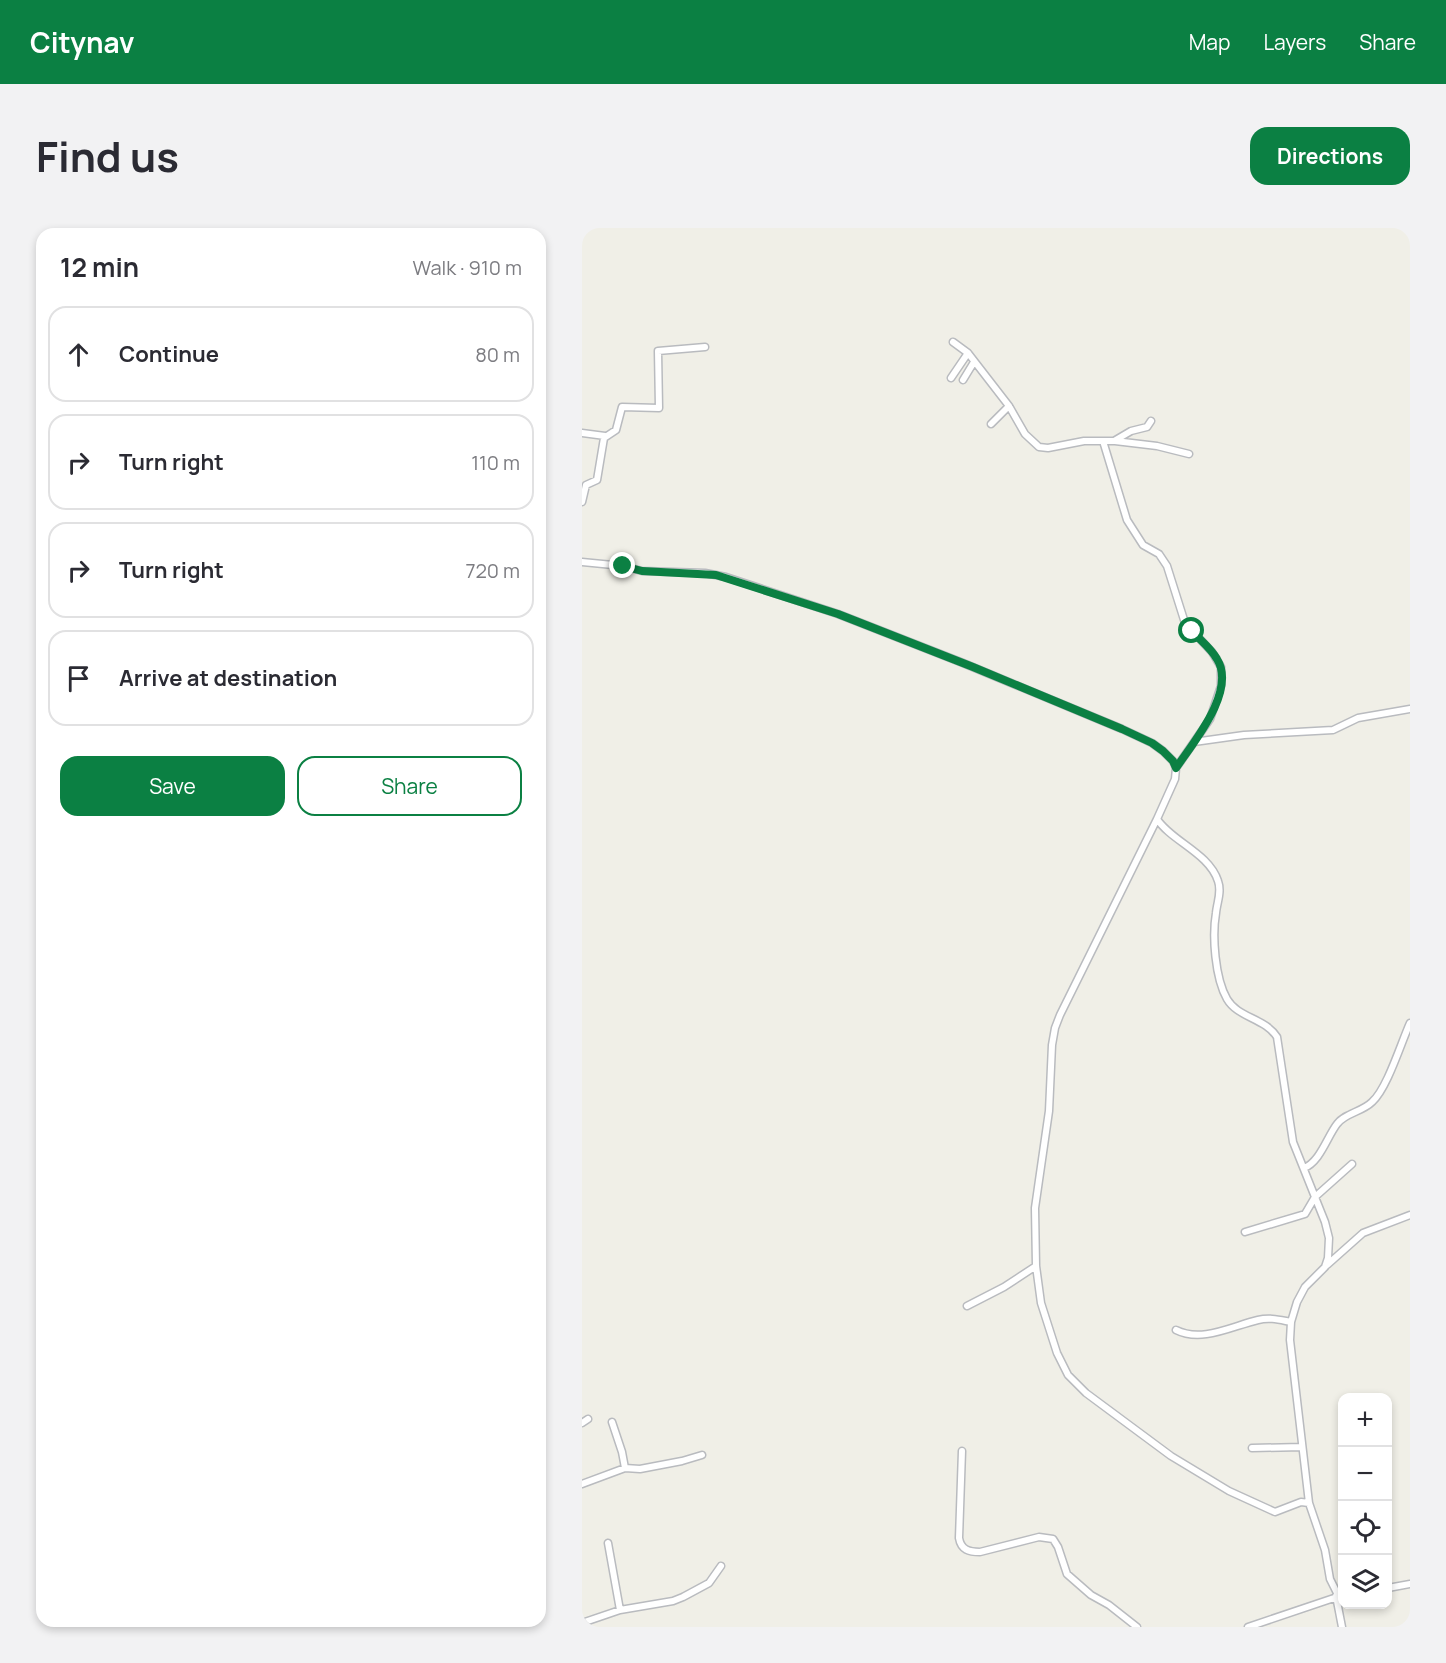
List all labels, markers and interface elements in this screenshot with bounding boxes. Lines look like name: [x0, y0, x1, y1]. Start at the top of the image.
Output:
text: Citynav: [30, 23, 134, 61]
text: Map: [1189, 28, 1230, 56]
text: Layers: [1263, 28, 1326, 56]
text: Share: [1359, 28, 1416, 56]
text: Find us: [36, 127, 179, 185]
button: Directions: [1250, 127, 1410, 185]
text: 12 min: [60, 249, 139, 285]
text: Walk · 910 m: [413, 254, 522, 281]
icon: ahead: [62, 338, 95, 371]
text: Continue: [119, 339, 219, 369]
text: 80 m: [475, 341, 520, 368]
icon: right: [62, 446, 95, 479]
text: Turn right: [119, 447, 224, 477]
text: 110 m: [471, 449, 520, 476]
route end: [609, 552, 635, 578]
icon: right: [62, 554, 95, 587]
text: Turn right: [119, 555, 224, 585]
text: 720 m: [465, 557, 520, 584]
route start: [1178, 617, 1204, 643]
icon: arrive: [62, 662, 95, 695]
text: Arrive at destination: [119, 663, 337, 693]
button: Save: [60, 756, 285, 816]
button: Share: [297, 756, 522, 816]
map controls: [1338, 1393, 1392, 1609]
button: +: [1338, 1393, 1392, 1447]
button: −: [1338, 1447, 1392, 1501]
button: locate: [1338, 1501, 1392, 1555]
button: layers: [1338, 1555, 1392, 1609]

